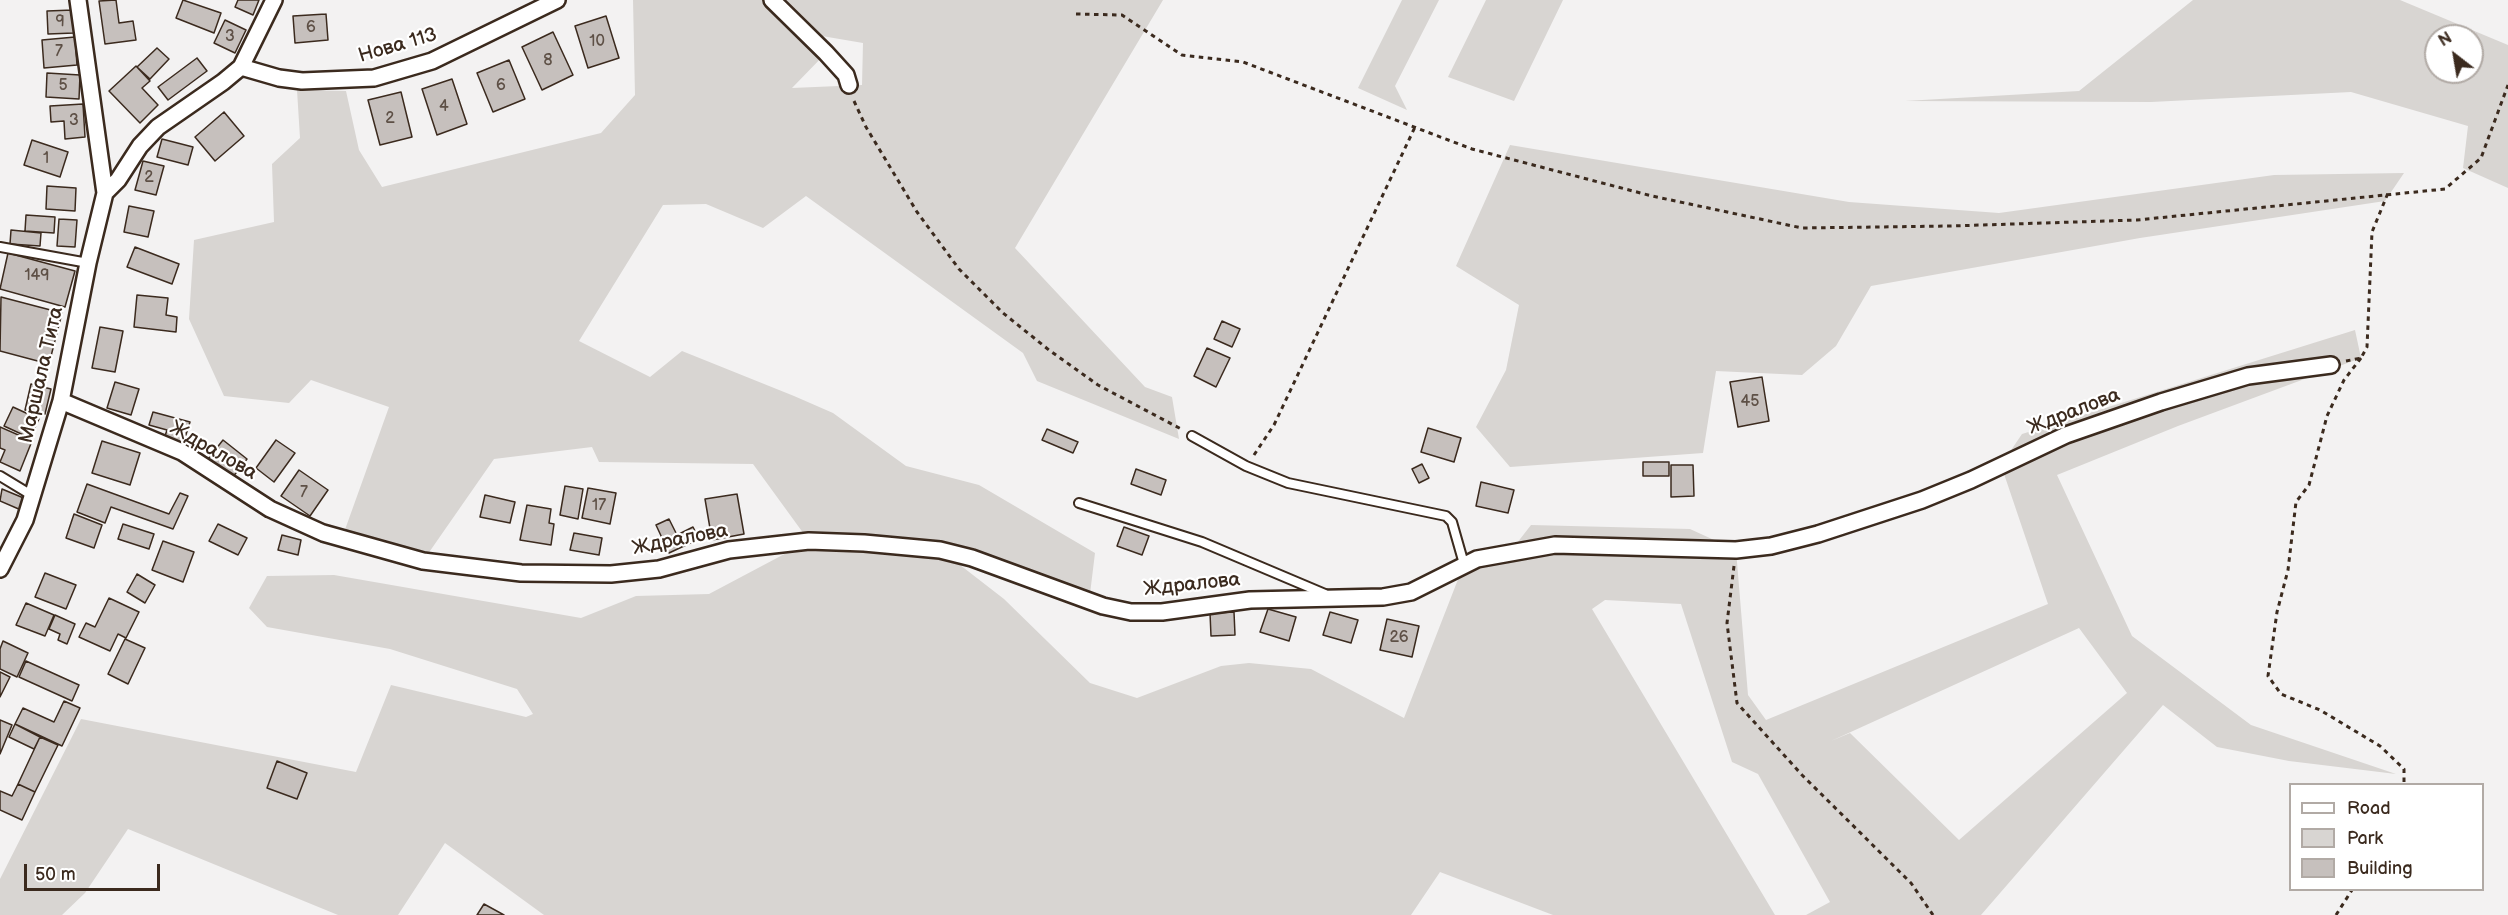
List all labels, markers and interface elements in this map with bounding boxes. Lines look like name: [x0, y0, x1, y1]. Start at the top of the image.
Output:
house number: 9: [55, 12, 65, 32]
house number: 6: [306, 18, 316, 38]
street label: Нова 113: [356, 23, 440, 69]
north arrow: [2424, 24, 2484, 84]
house number: 3: [225, 27, 235, 47]
text: N: [2435, 29, 2456, 51]
house number: 10: [589, 32, 605, 52]
house number: 7: [55, 42, 63, 62]
house number: 8: [543, 51, 553, 71]
house number: 5: [58, 76, 68, 96]
house number: 6: [496, 76, 506, 96]
house number: 4: [439, 97, 449, 117]
house number: 2: [385, 109, 395, 129]
house number: 3: [69, 111, 79, 131]
house number: 1: [43, 149, 49, 169]
house number: 2: [144, 168, 154, 188]
house number: 149: [24, 266, 50, 286]
street label: Маршала Тита: [15, 305, 69, 445]
street label: Ждралова: [2024, 383, 2124, 441]
house number: 45: [1741, 392, 1759, 412]
street label: Ждралова: [165, 416, 261, 486]
house number: 7: [300, 483, 308, 503]
house number: 17: [592, 496, 606, 516]
street label: Ждралова: [630, 519, 730, 561]
street label: Ждралова: [1143, 568, 1241, 602]
house number: 26: [1389, 628, 1409, 648]
legend: [2289, 783, 2484, 891]
text: Road: [2347, 798, 2391, 819]
text: Park: [2347, 828, 2383, 849]
scale bar: [27, 852, 164, 890]
text: Building: [2347, 858, 2413, 879]
text: 50 m: [35, 864, 76, 885]

